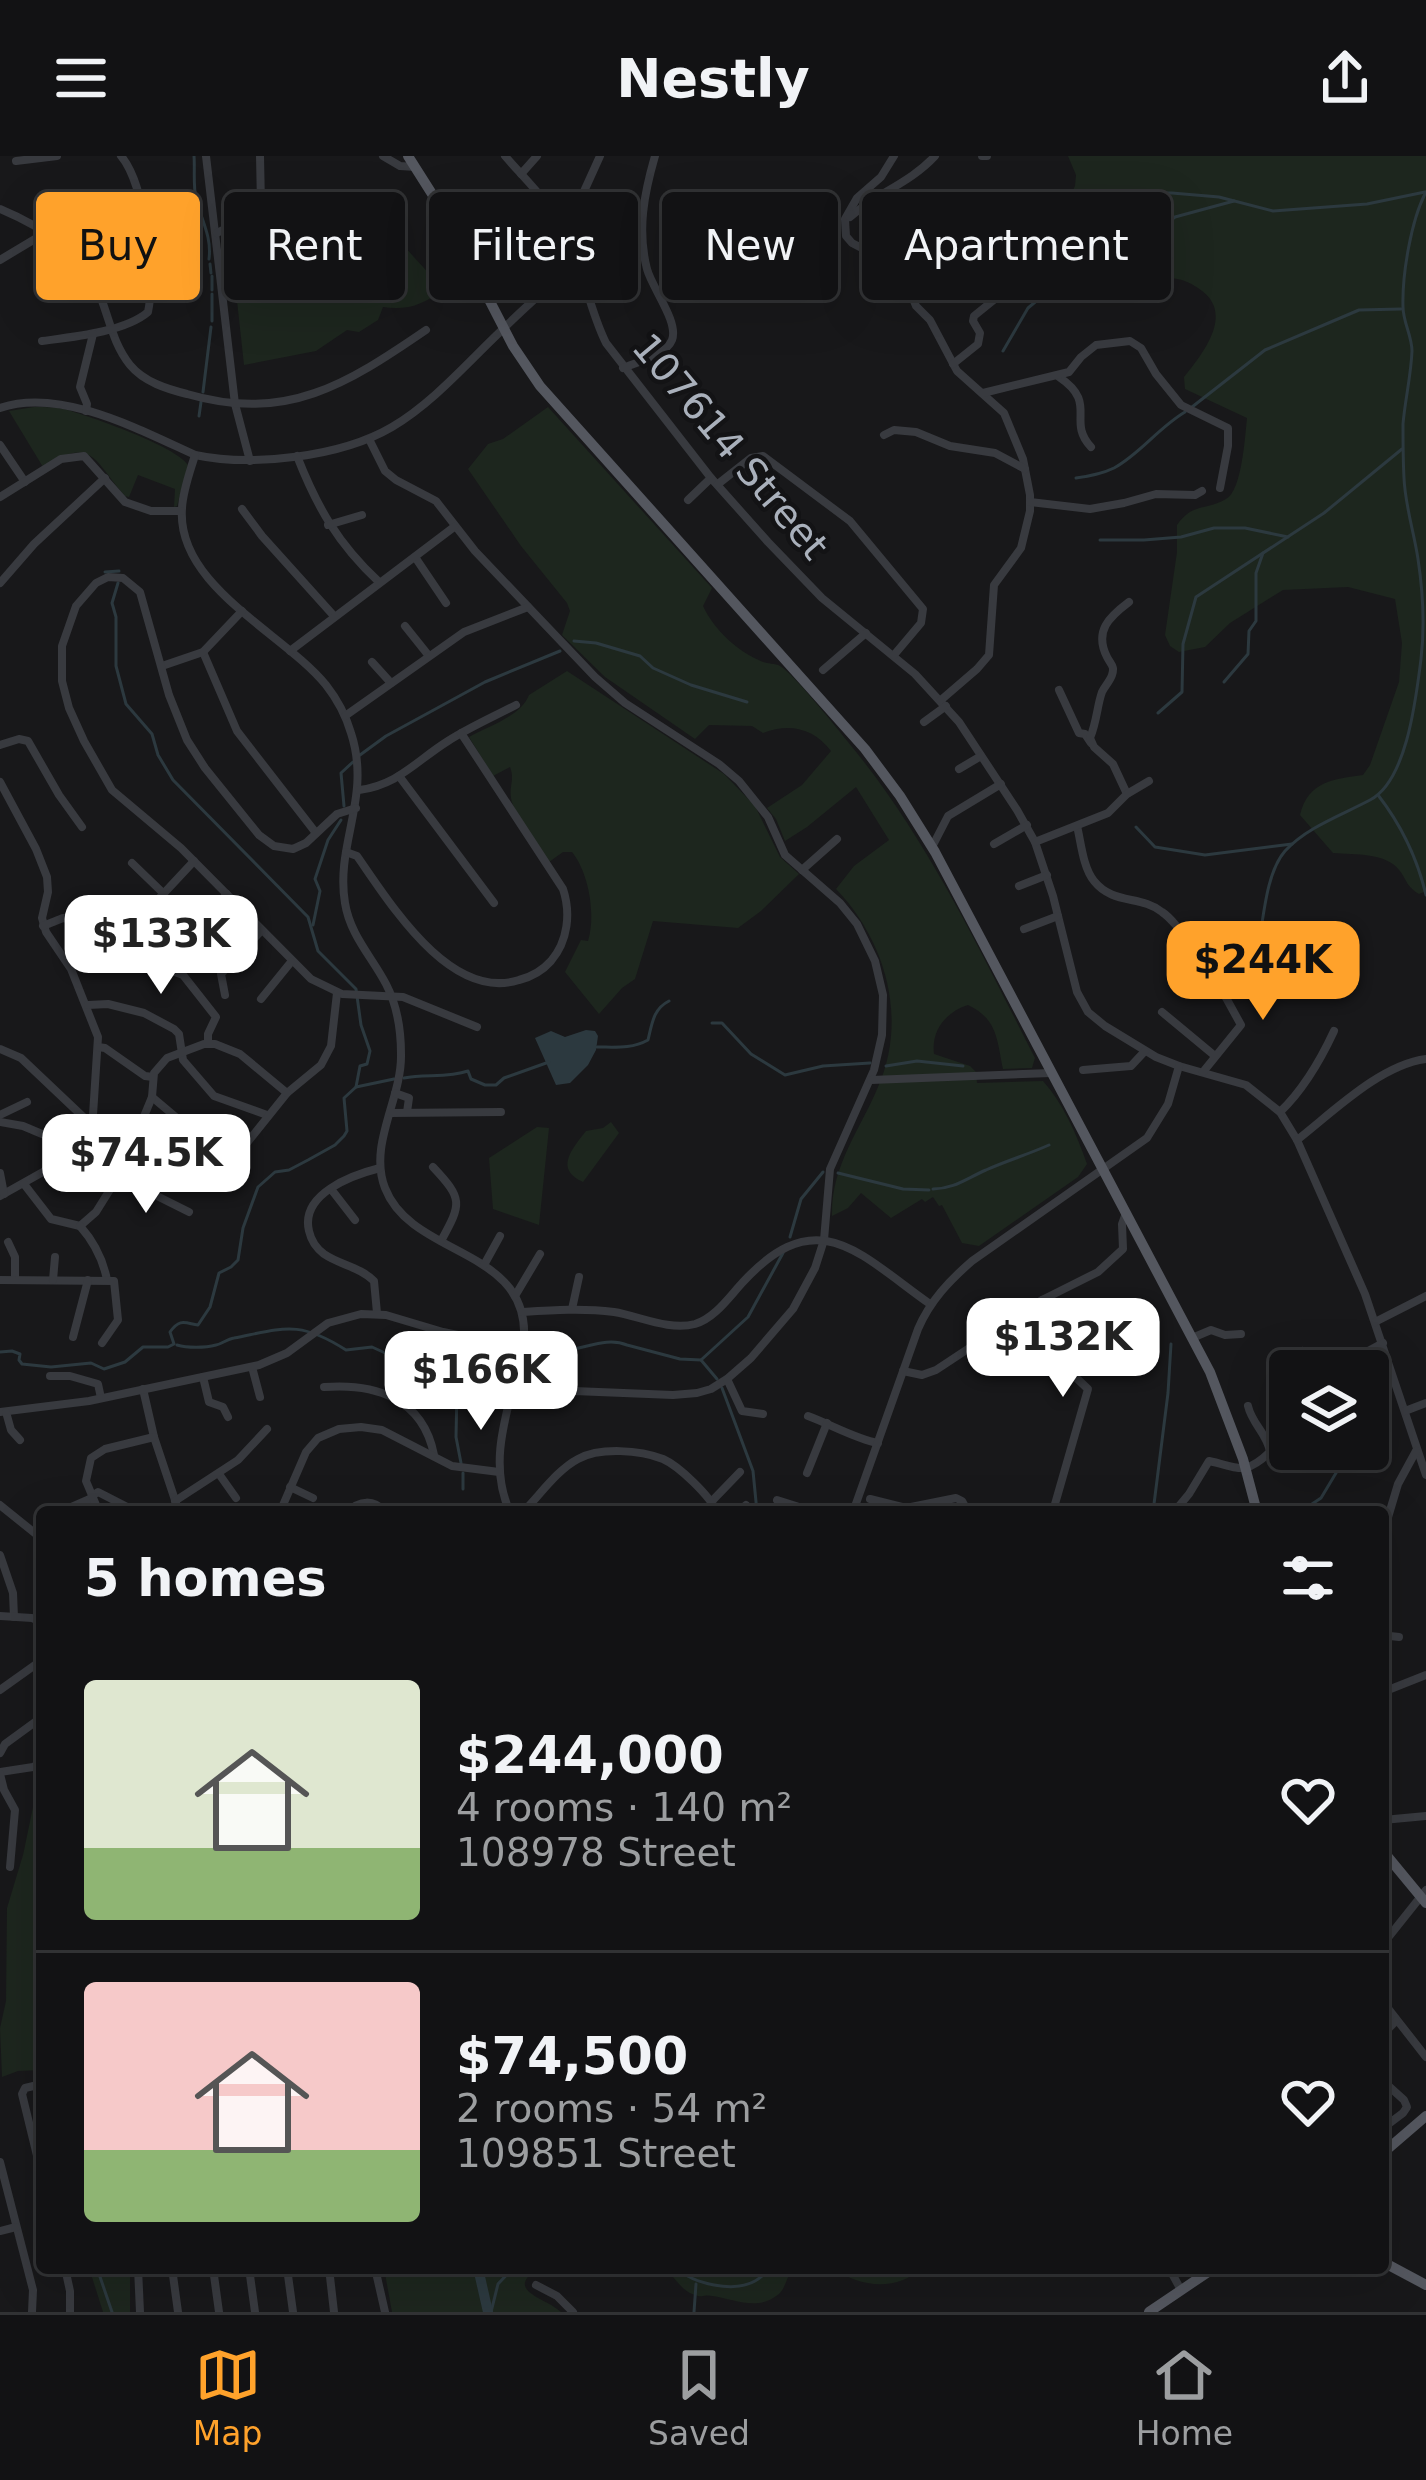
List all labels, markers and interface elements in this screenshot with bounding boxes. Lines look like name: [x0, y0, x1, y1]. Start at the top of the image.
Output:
icon: menu: [48, 45, 114, 111]
icon: share: [1312, 45, 1378, 111]
text: Nestly: [616, 47, 810, 110]
chip: Buy: [36, 192, 200, 300]
chip: Rent: [224, 192, 405, 300]
chip: Filters: [429, 192, 638, 300]
chip: New: [662, 192, 838, 300]
chip: Apartment: [862, 192, 1171, 300]
street label: 107614 Street: [623, 325, 838, 568]
pin: $133K: [77, 895, 245, 997]
text: $133K: [92, 911, 230, 956]
pin: $244K: [1179, 921, 1347, 1023]
text: $244K: [1194, 937, 1332, 982]
pin: $74.5K: [48, 1114, 244, 1216]
text: $74.5K: [69, 1130, 223, 1175]
pin: $132K: [979, 1298, 1147, 1400]
text: $132K: [994, 1314, 1132, 1359]
pin: $166K: [397, 1331, 565, 1433]
text: $166K: [412, 1347, 550, 1392]
map controls: [1269, 1350, 1389, 1470]
button: layers: [1269, 1350, 1389, 1470]
icon: filters: [1275, 1545, 1341, 1611]
text: 5 homes: [84, 1549, 327, 1608]
text: $244,000: [456, 1726, 724, 1785]
icon: home: [180, 1728, 324, 1872]
icon: heart: [1275, 1767, 1341, 1833]
text: 4 rooms · 140 m²: [456, 1785, 792, 1830]
text: 108978 Street: [456, 1830, 736, 1875]
text: $74,500: [456, 2027, 688, 2086]
icon: home: [180, 2030, 324, 2174]
icon: heart: [1275, 2069, 1341, 2135]
text: 2 rooms · 54 m²: [456, 2086, 767, 2131]
text: 109851 Street: [456, 2131, 736, 2176]
tab: Map: [193, 2342, 262, 2453]
tab: Saved: [648, 2342, 750, 2453]
tab: Home: [1136, 2342, 1233, 2453]

